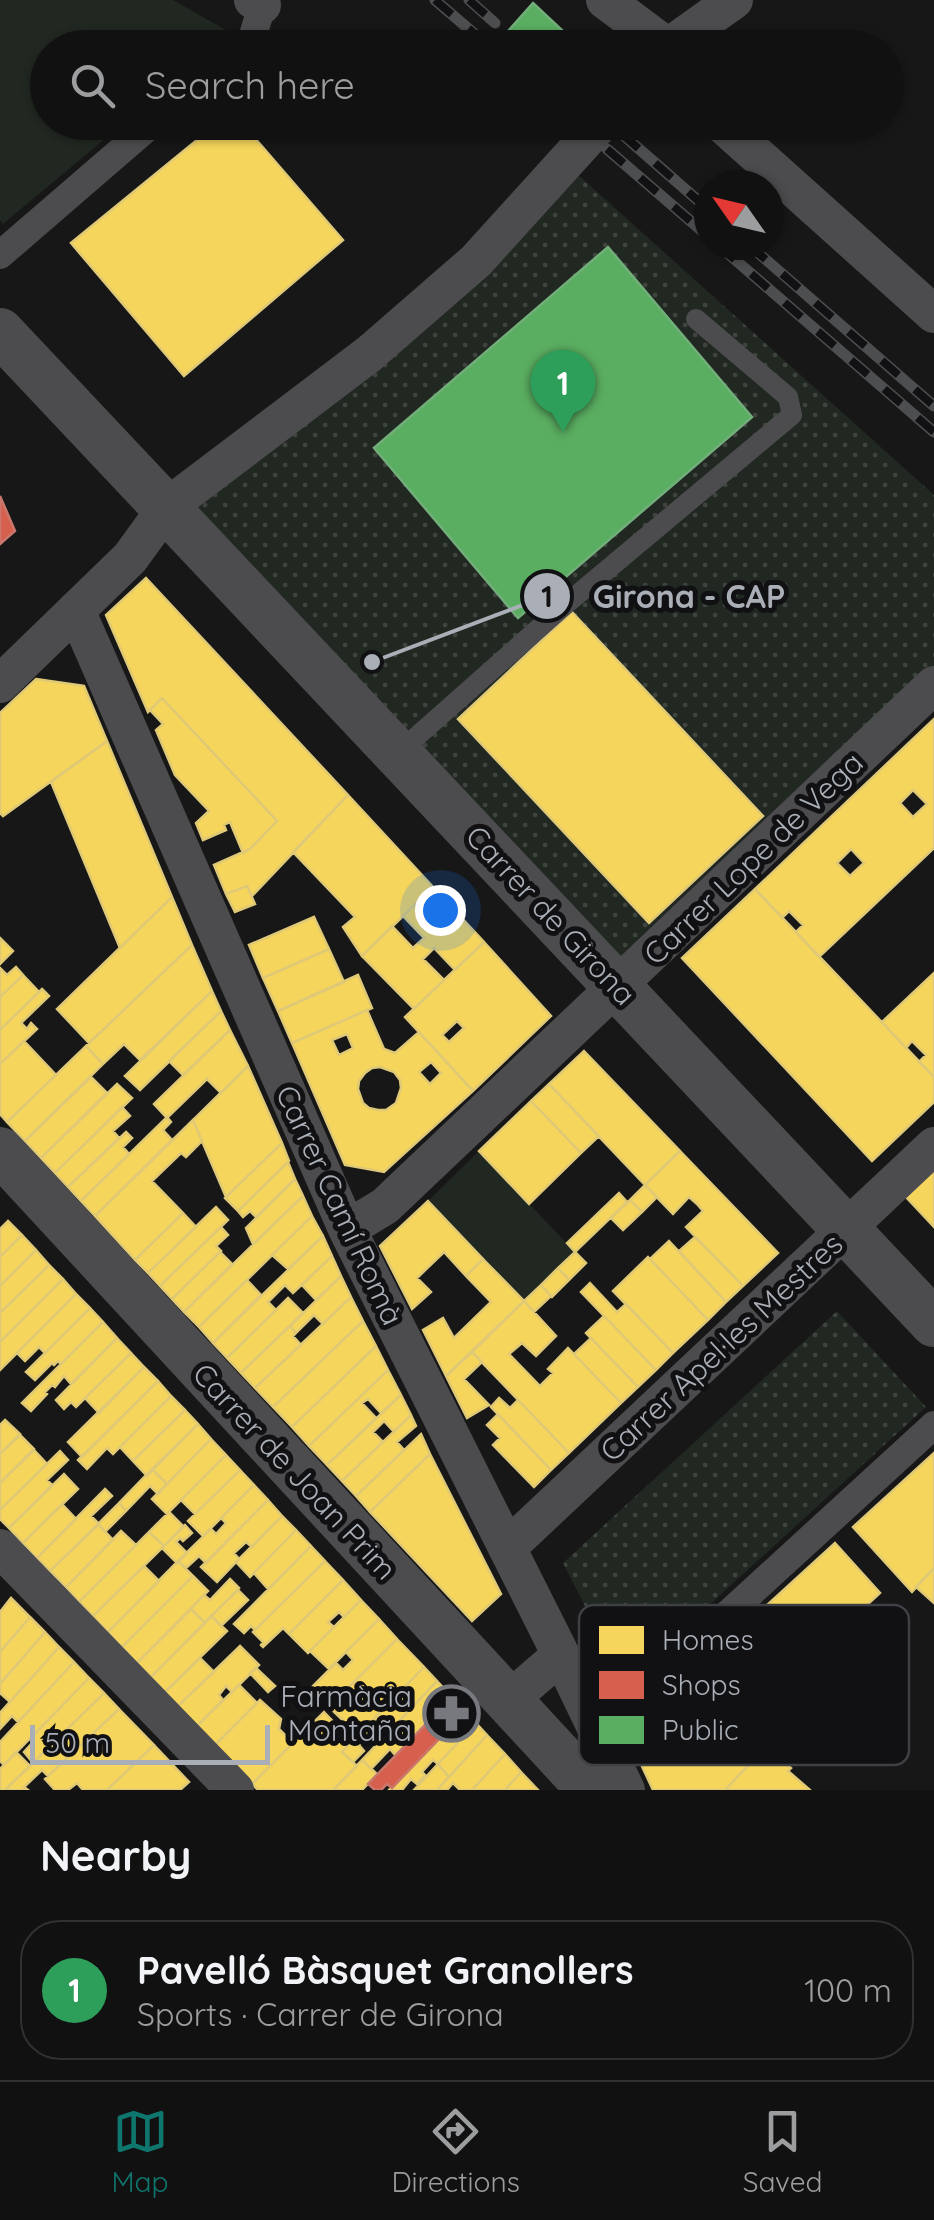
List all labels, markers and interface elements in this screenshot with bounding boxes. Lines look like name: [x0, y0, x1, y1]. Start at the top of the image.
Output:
search box: [30, 30, 904, 140]
icon: search: [65, 58, 120, 113]
text: Search here: [145, 61, 355, 109]
north arrow: [694, 170, 784, 260]
pin: 1: [530, 350, 596, 432]
callout: Girona - CAP: [522, 565, 805, 627]
text: Girona - CAP: [593, 576, 785, 616]
text: 1: [541, 577, 553, 615]
street label: Carrer Lope de Vega: [635, 743, 871, 973]
street label: Carrer de Girona: [458, 817, 644, 1013]
your location: [415, 885, 466, 936]
street label: Carrer Camí Romà: [268, 1079, 412, 1331]
street label: Carrer Apel·les Mestres: [592, 1225, 850, 1469]
street label: Carrer de Joan Prim: [185, 1355, 405, 1587]
legend: [579, 1605, 909, 1765]
text: Homes: [662, 1622, 754, 1657]
text: Shops: [662, 1667, 741, 1702]
place label: Farmàcia Montaña: [280, 1677, 412, 1749]
pharmacy icon: Farmàcia Montaña: [421, 1683, 481, 1743]
text: Public: [662, 1712, 738, 1747]
scale bar: [30, 1720, 270, 1764]
text: 50 m: [45, 1725, 110, 1760]
text: Nearby: [40, 1829, 191, 1882]
text: Pavelló Bàsquet Granollers: [137, 1946, 634, 1994]
text: 1: [68, 1970, 81, 2010]
text: 100 m: [804, 1970, 892, 2010]
text: Sports · Carrer de Girona: [137, 1994, 504, 2034]
tab: Map: [111, 2104, 169, 2199]
tab: Directions: [391, 2104, 520, 2199]
tab: Saved: [743, 2104, 823, 2199]

